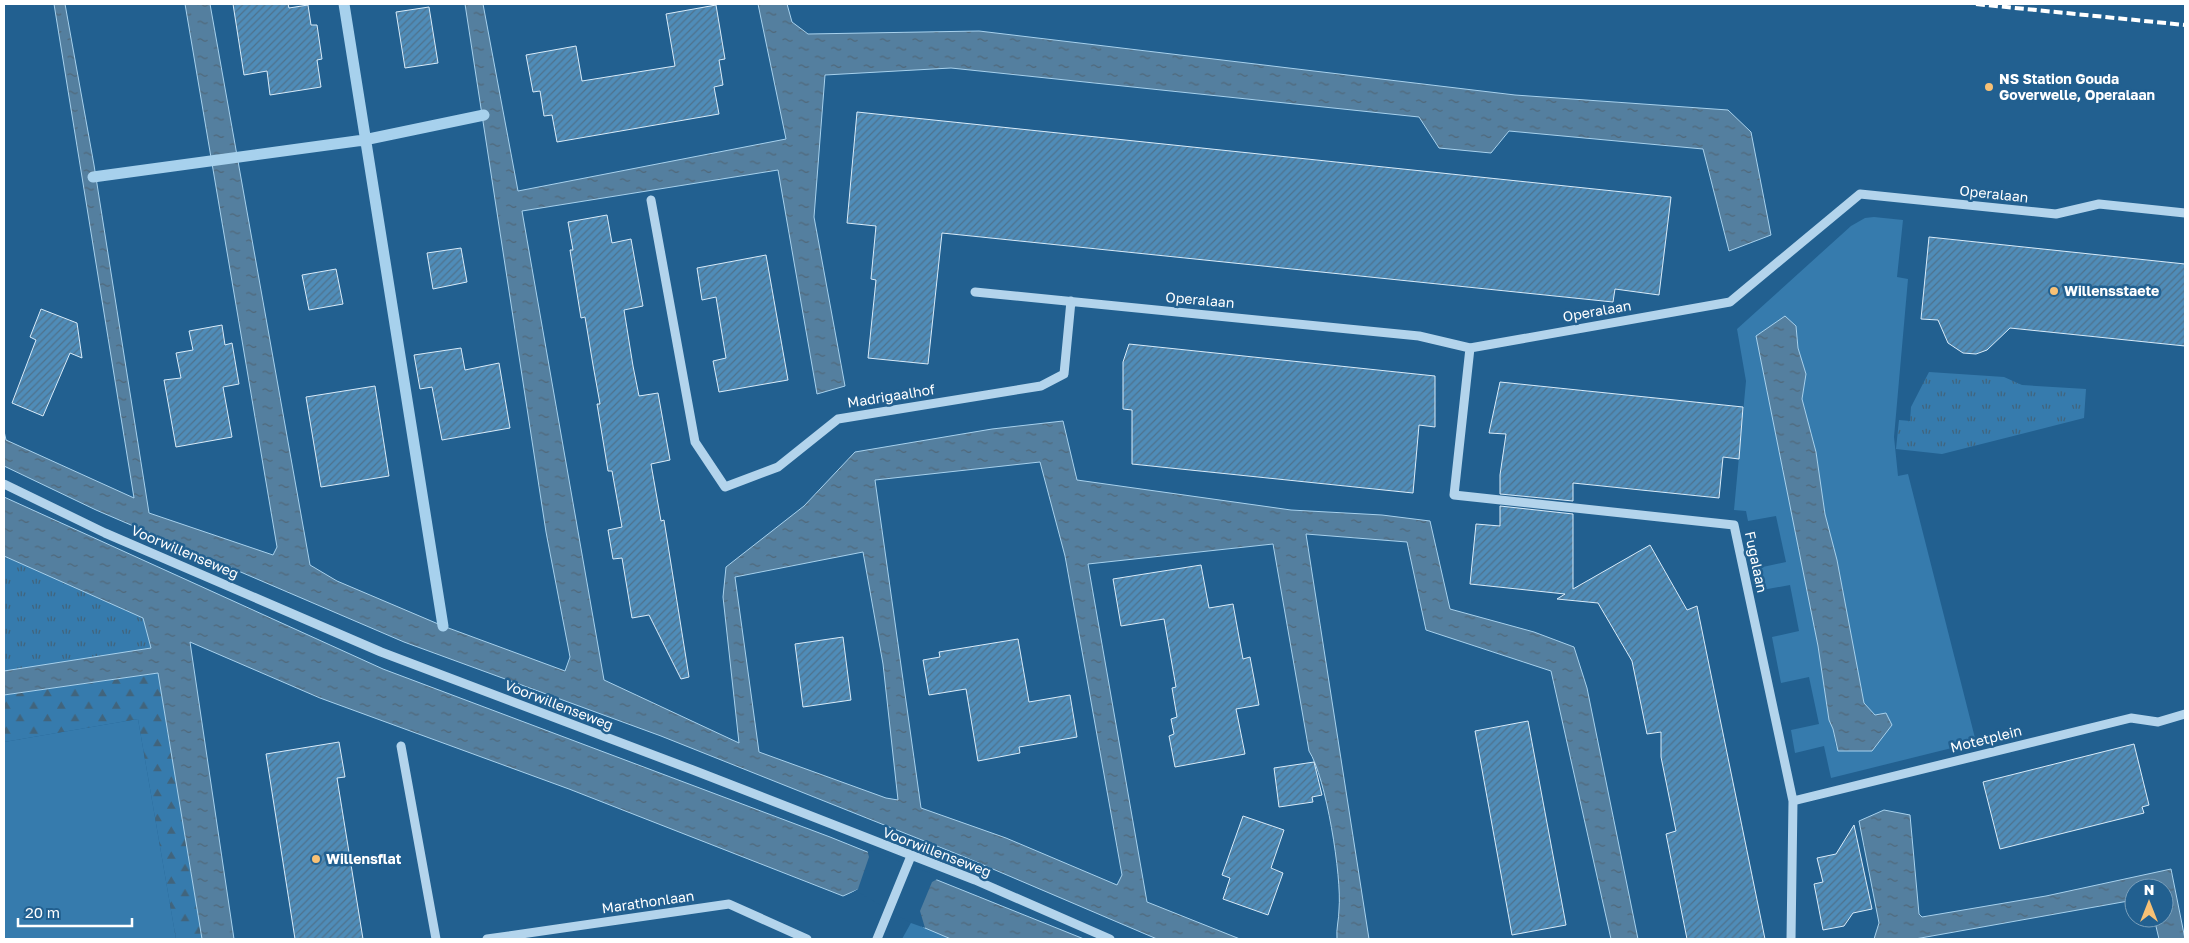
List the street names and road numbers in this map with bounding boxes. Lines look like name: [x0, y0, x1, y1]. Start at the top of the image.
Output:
street label: Operalaan: [1959, 181, 2029, 206]
street label: Operalaan: [1165, 288, 1235, 311]
street label: Operalaan: [1561, 296, 1632, 325]
street label: Madrigaalhof: [846, 380, 936, 411]
street label: Voorwillenseweg: [129, 521, 241, 582]
street label: Fugalaan: [1742, 530, 1771, 594]
street label: Voorwillenseweg: [502, 676, 616, 733]
street label: Motetplein: [1948, 721, 2023, 756]
street label: Voorwillenseweg: [880, 823, 994, 880]
street label: Marathonlaan: [601, 887, 695, 916]

